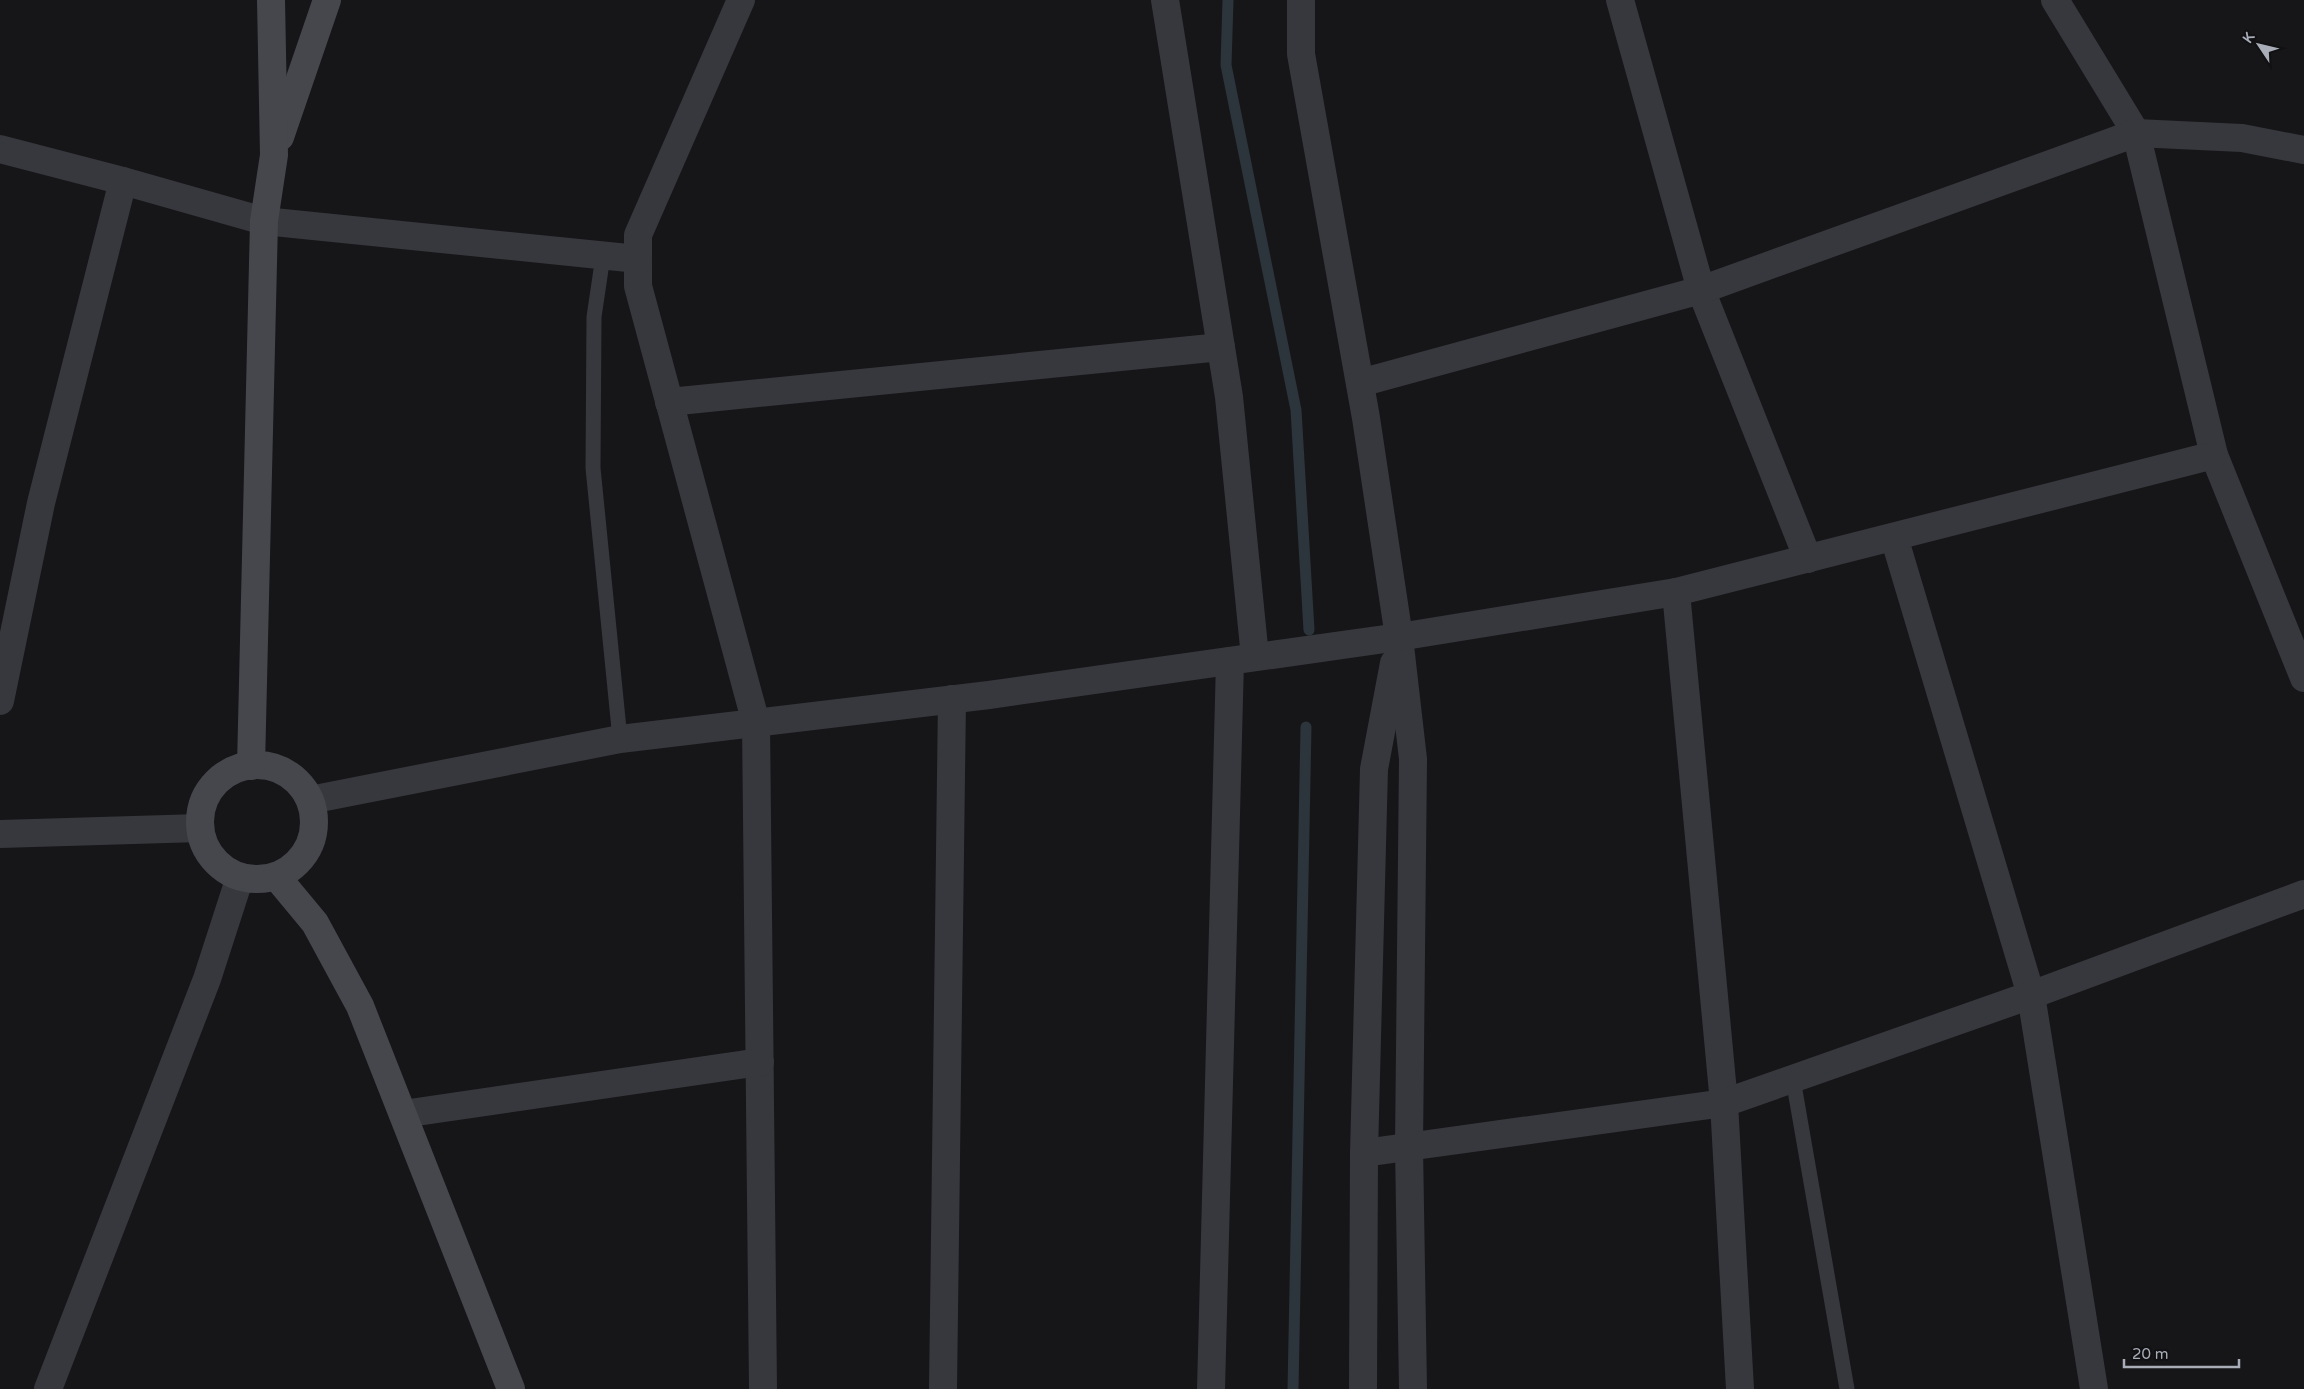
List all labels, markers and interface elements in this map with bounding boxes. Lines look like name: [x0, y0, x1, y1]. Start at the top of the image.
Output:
north arrow: [2234, 20, 2284, 70]
text: K: [2239, 29, 2259, 47]
scale bar: [2124, 1336, 2239, 1368]
text: 20 m: [2132, 1345, 2169, 1363]

